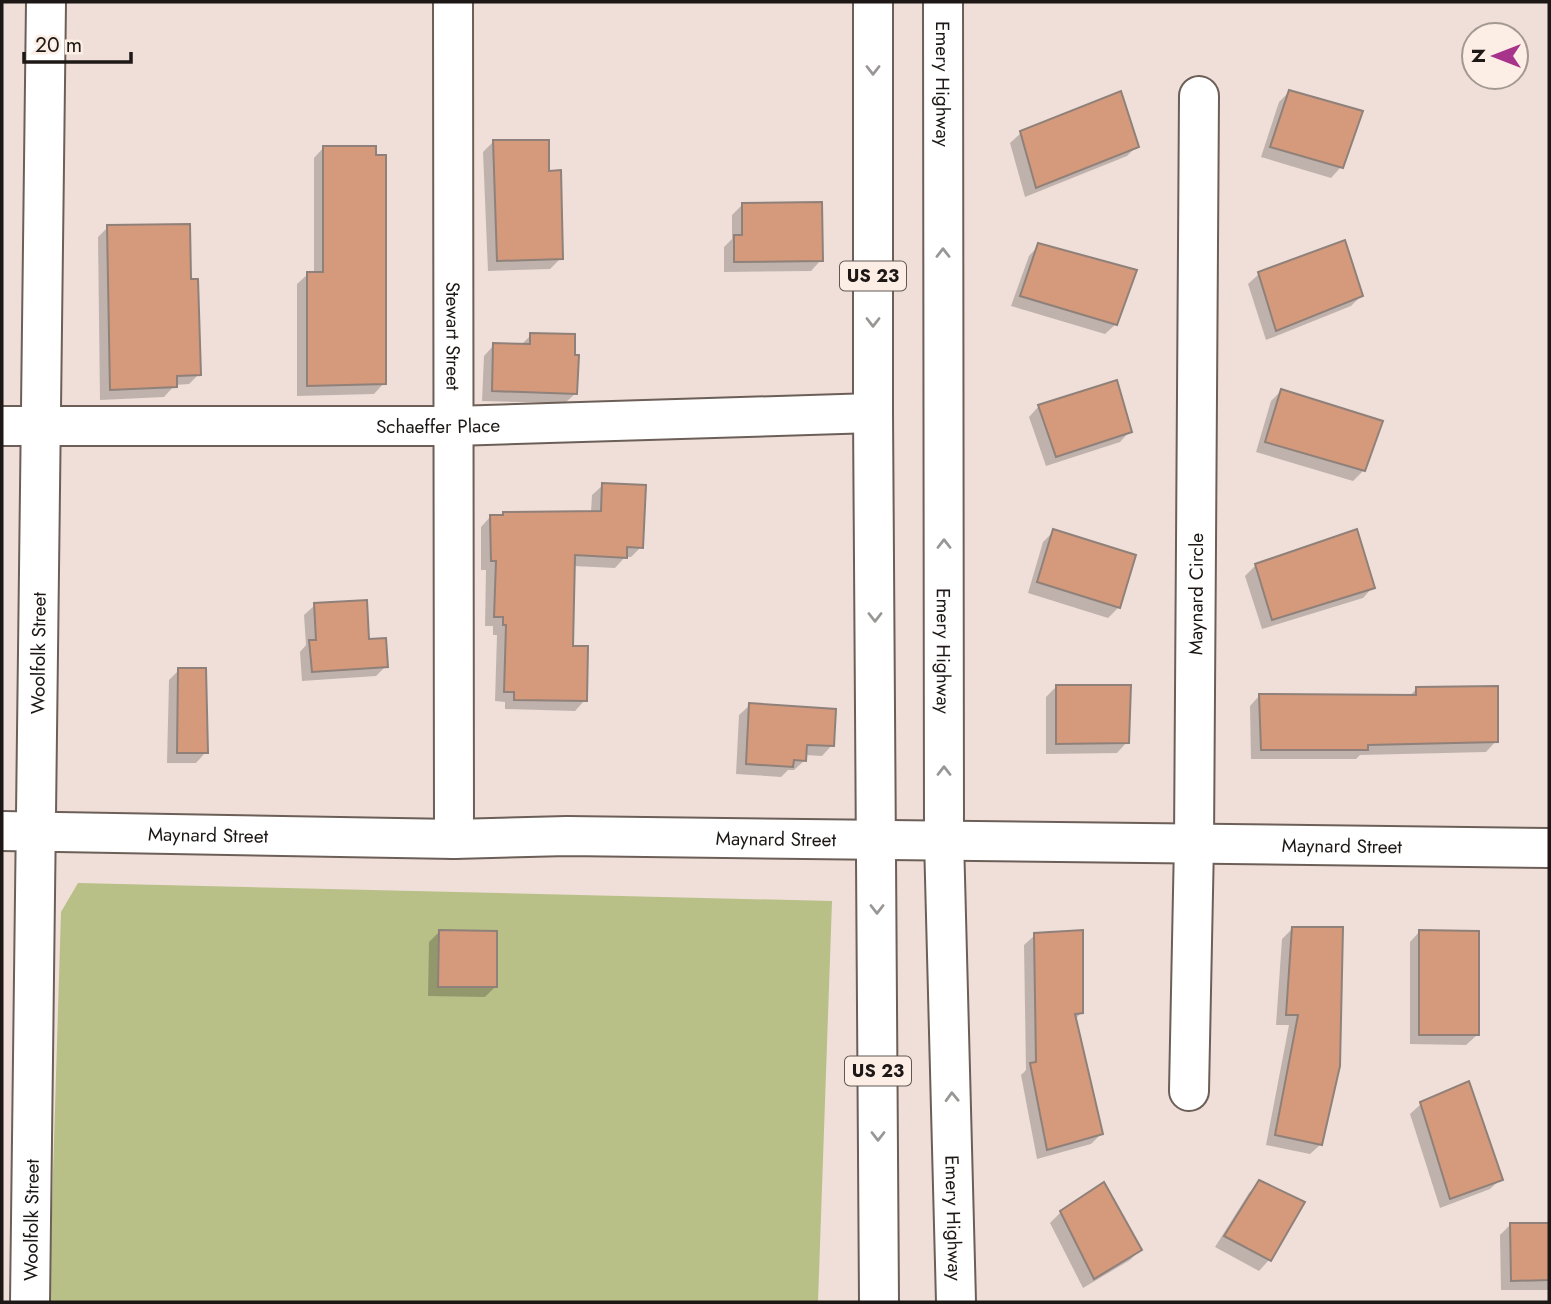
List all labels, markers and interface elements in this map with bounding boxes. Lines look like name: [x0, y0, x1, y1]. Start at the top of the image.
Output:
scale bar: [24, 21, 131, 65]
street label: Emery Highway: [930, 21, 957, 148]
north arrow: [1460, 21, 1530, 91]
text: 20 m: [35, 30, 82, 60]
text: N: [1465, 48, 1492, 64]
one-way arrow: [865, 65, 881, 76]
one-way arrow: [935, 248, 951, 258]
road number: US 23: [840, 262, 906, 290]
street label: Stewart Street: [440, 282, 467, 391]
one-way arrow: [865, 317, 881, 328]
street label: Schaeffer Place: [376, 411, 501, 440]
street label: Maynard Circle: [1182, 533, 1210, 655]
one-way arrow: [936, 538, 952, 548]
street label: Emery Highway: [930, 588, 957, 715]
street label: Woolfolk Street: [24, 591, 52, 714]
one-way arrow: [867, 613, 883, 623]
one-way arrow: [936, 765, 952, 776]
street label: Maynard Street: [148, 820, 269, 849]
street label: Maynard Street: [716, 824, 837, 853]
street label: Maynard Street: [1281, 831, 1403, 860]
one-way arrow: [869, 904, 885, 914]
road number: US 23: [845, 1056, 911, 1086]
one-way arrow: [944, 1091, 959, 1102]
one-way arrow: [871, 1131, 886, 1142]
street label: Emery Highway: [939, 1155, 969, 1282]
street label: Woolfolk Street: [17, 1158, 45, 1281]

